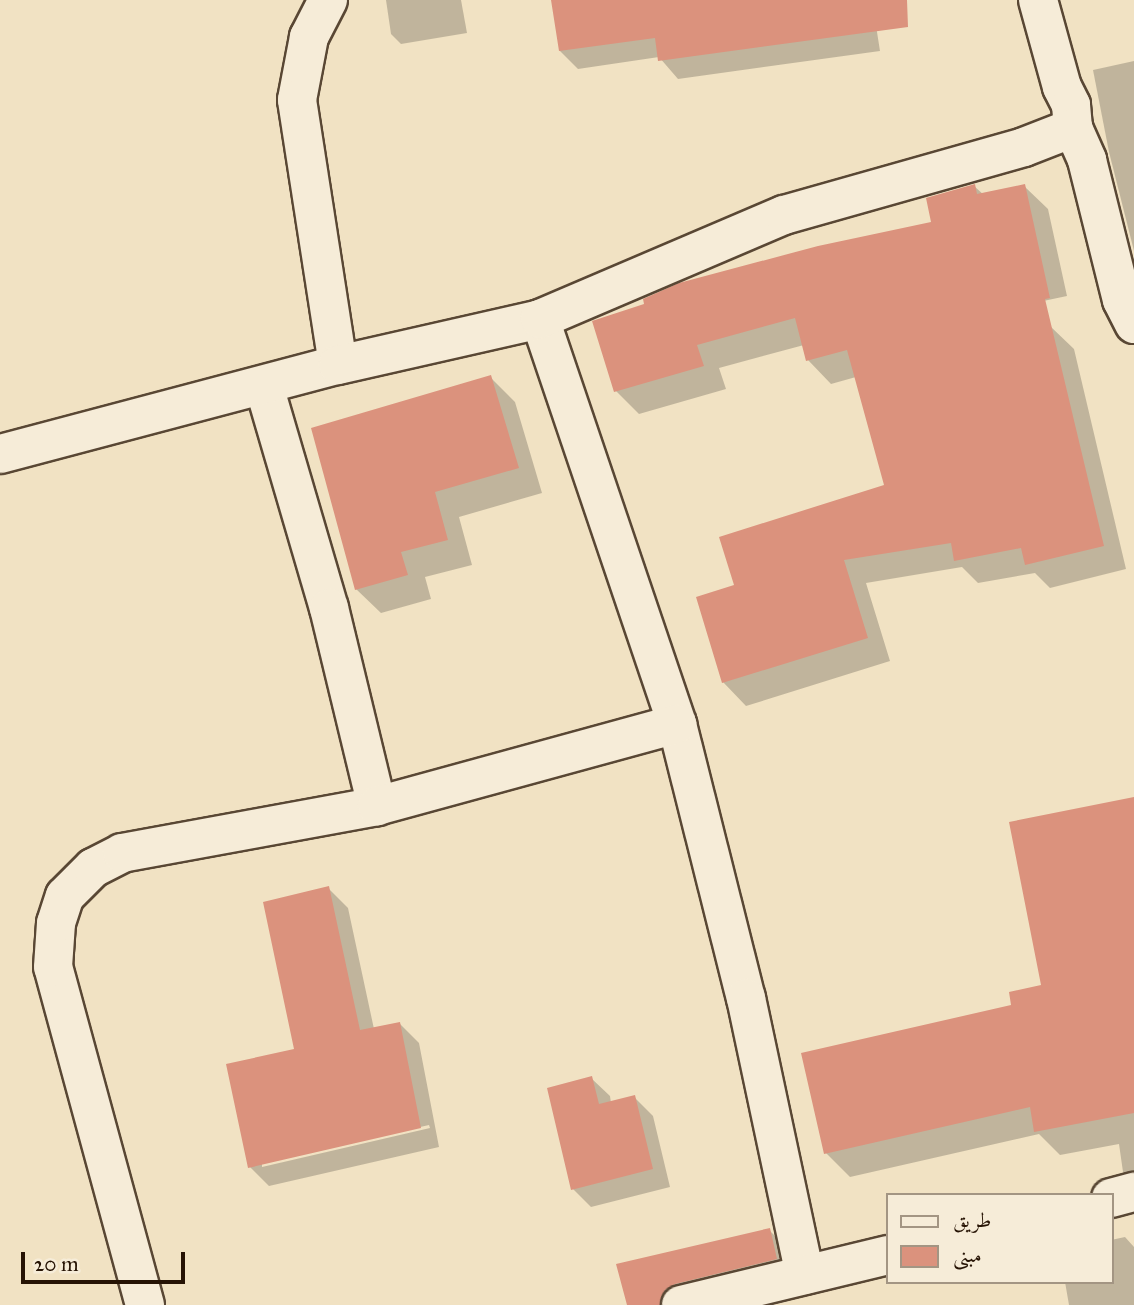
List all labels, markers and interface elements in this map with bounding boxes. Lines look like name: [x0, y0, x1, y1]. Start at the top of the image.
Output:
legend: [886, 1193, 1113, 1284]
text: طريق: [953, 1207, 991, 1233]
scale bar: [24, 1238, 189, 1282]
text: مبنى: [953, 1242, 982, 1268]
text: 20 m: [34, 1251, 79, 1277]

